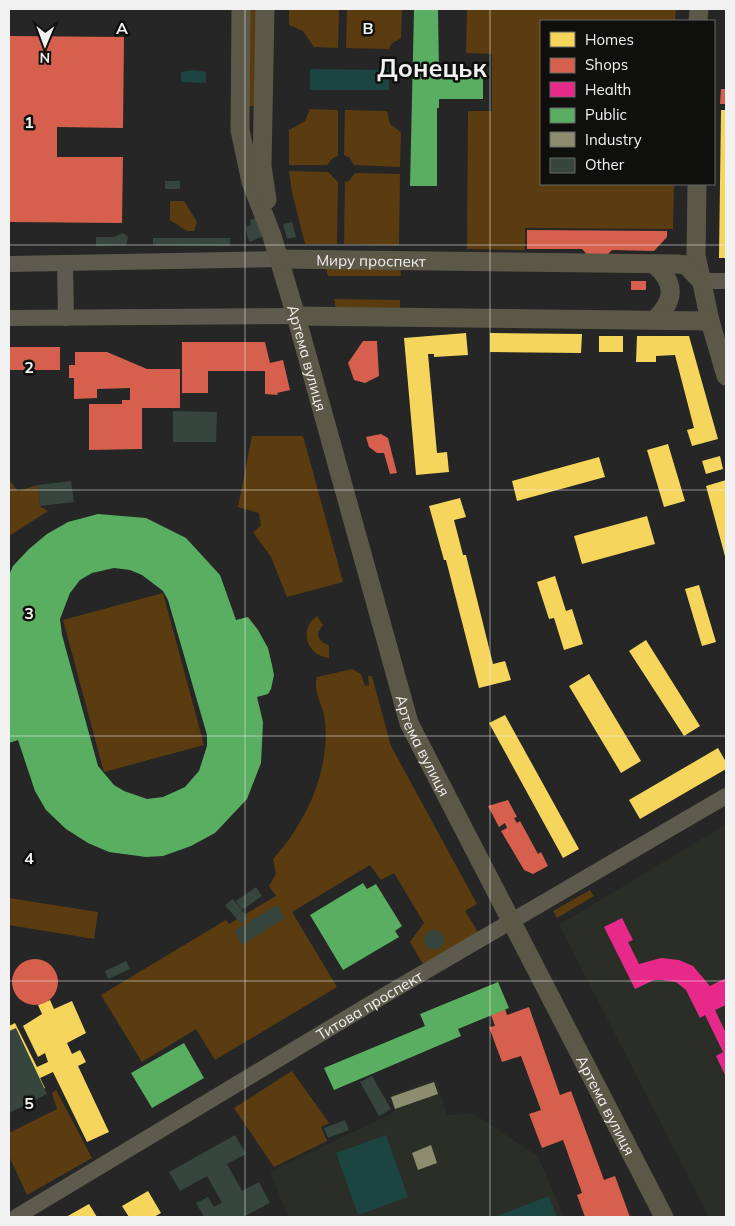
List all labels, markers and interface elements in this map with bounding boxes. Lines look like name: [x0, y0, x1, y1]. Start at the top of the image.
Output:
text: A: [116, 18, 128, 38]
text: B: [362, 18, 374, 38]
north arrow: [20, 20, 70, 70]
legend: [540, 20, 715, 185]
text: Homes: [585, 30, 634, 49]
text: N: [39, 49, 50, 67]
district label: Донецьк: [377, 52, 487, 83]
text: Shops: [585, 55, 628, 74]
text: Health: [585, 80, 631, 99]
text: Public: [585, 105, 627, 124]
text: 1: [24, 112, 34, 132]
text: Industry: [585, 130, 642, 149]
text: Other: [585, 155, 625, 174]
street label: Миру проспект: [316, 250, 426, 270]
street label: Артема вулиця: [284, 302, 331, 413]
text: 2: [24, 357, 34, 377]
text: 3: [24, 603, 34, 623]
street label: Артема вулиця: [392, 693, 455, 799]
text: 4: [24, 848, 34, 868]
street label: Титова проспект: [313, 966, 426, 1044]
street label: Артема вулиця: [573, 1052, 640, 1158]
text: 5: [24, 1093, 34, 1113]

